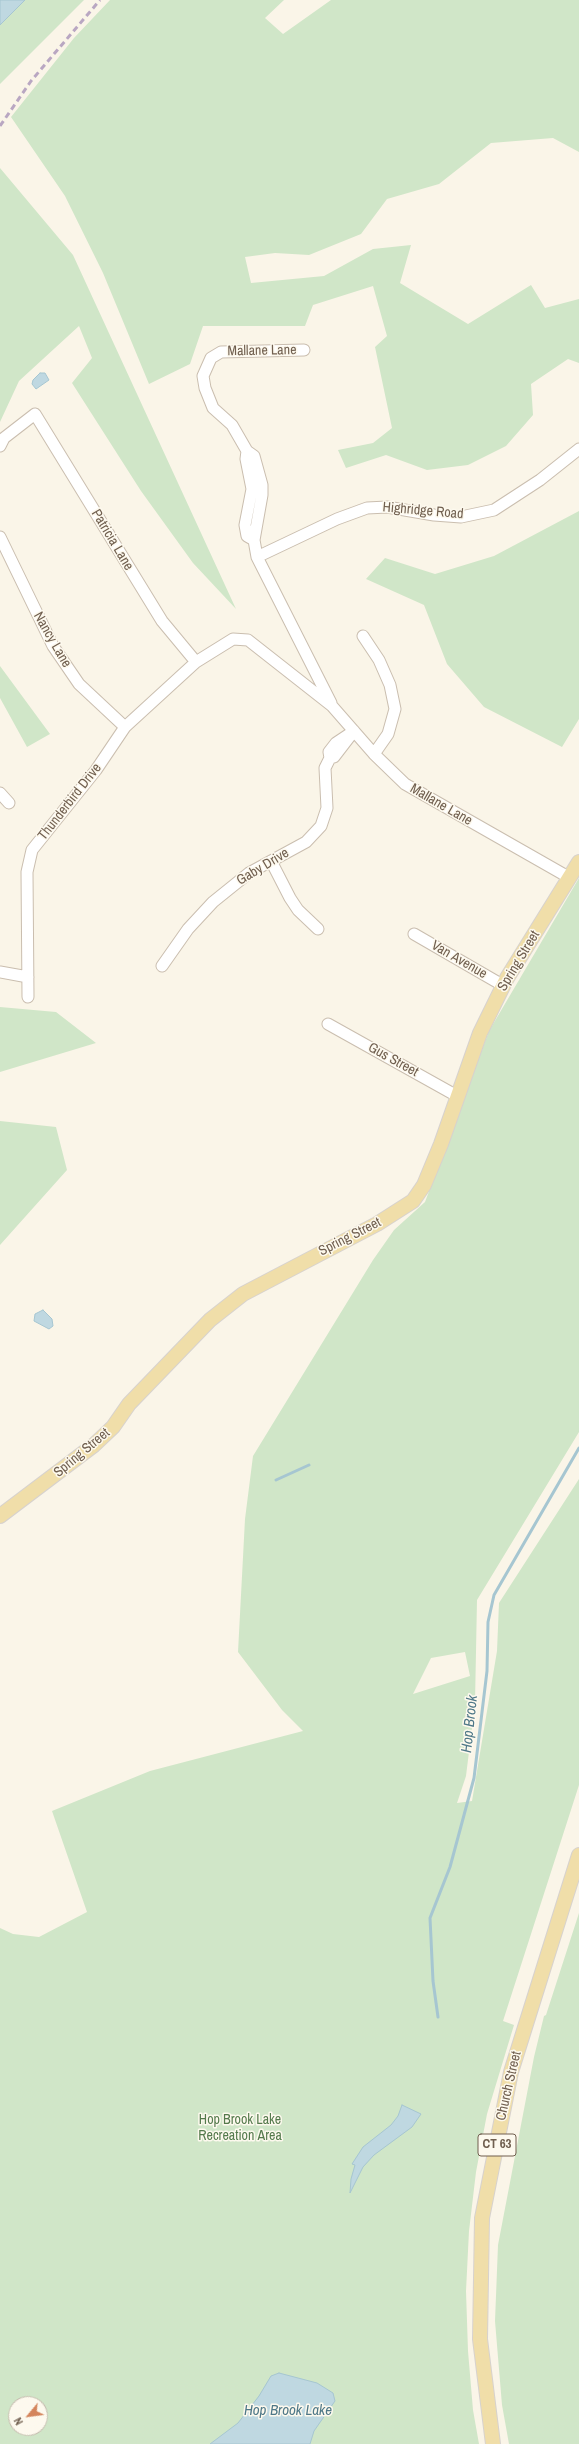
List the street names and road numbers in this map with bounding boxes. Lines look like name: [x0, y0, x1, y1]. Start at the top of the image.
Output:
street label: Mallane Lane: [227, 342, 297, 360]
street label: Highridge Road: [382, 499, 464, 523]
street label: Patricia Lane: [87, 506, 137, 574]
street label: Nancy Lane: [29, 609, 75, 671]
street label: Thunderbird Drive: [35, 760, 105, 844]
street label: Mallane Lane: [407, 780, 475, 830]
street label: Gaby Drive: [234, 845, 292, 889]
street label: Spring Street: [494, 928, 544, 994]
street label: Van Avenue: [428, 937, 490, 983]
street label: Gus Street: [365, 1039, 421, 1081]
street label: Spring Street: [316, 1214, 384, 1260]
street label: Spring Street: [51, 1425, 113, 1481]
street label: Church Street: [493, 2050, 525, 2122]
road number: CT 63: [478, 2134, 516, 2156]

